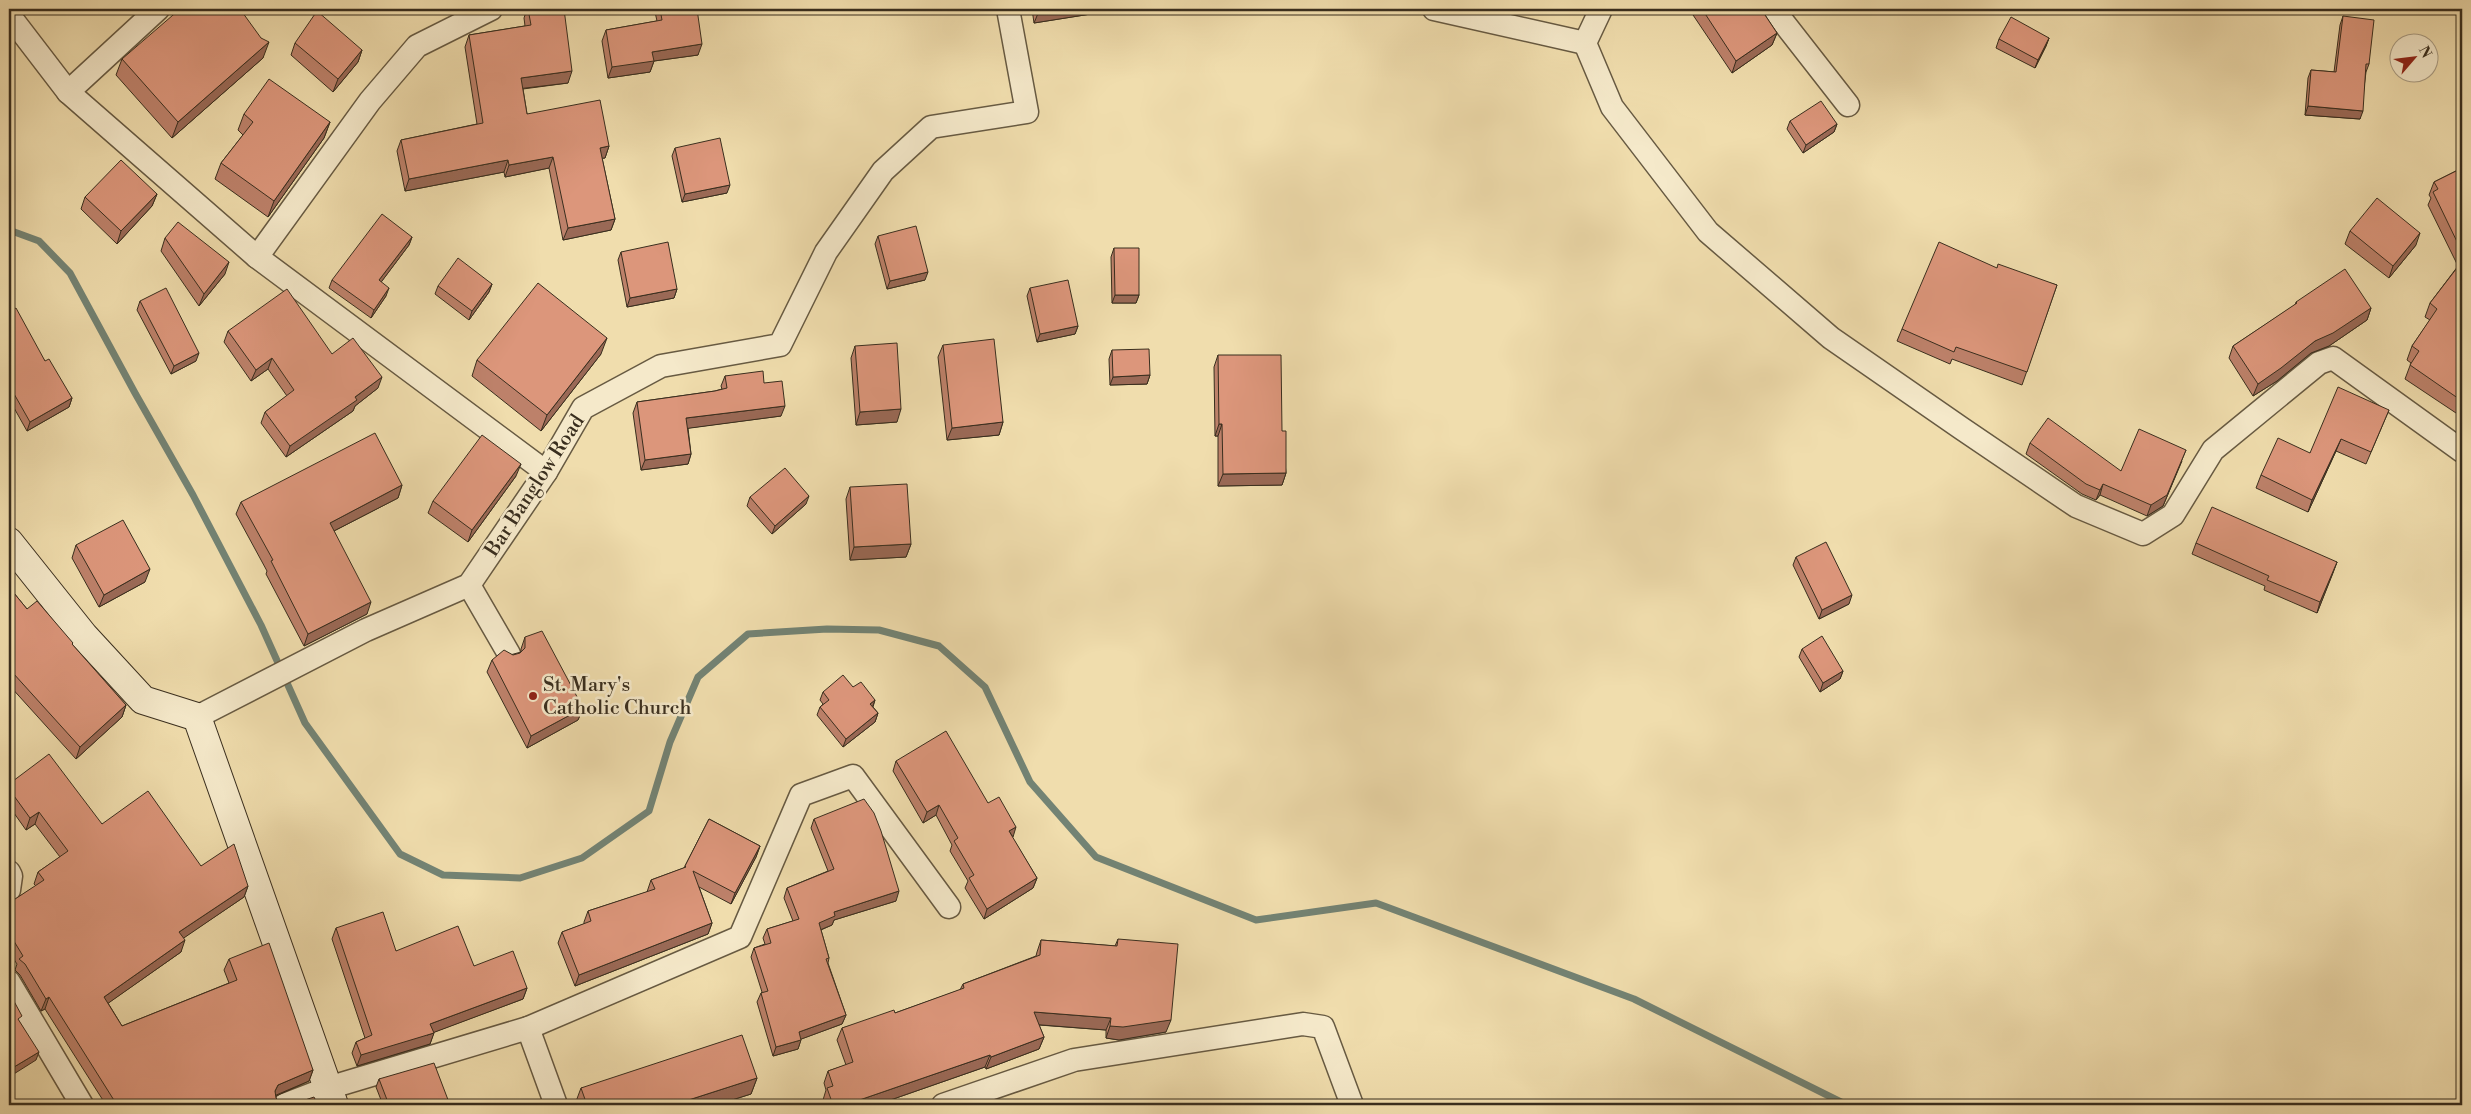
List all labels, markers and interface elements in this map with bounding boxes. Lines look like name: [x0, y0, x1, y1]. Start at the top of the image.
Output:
north arrow: [2388, 32, 2438, 82]
text: N: [2414, 43, 2435, 61]
street label: Bar Banglow Road: [479, 410, 591, 562]
place label: St. Mary's Catholic Church: [543, 673, 691, 721]
marker: St. Mary's Catholic Church: [527, 690, 539, 702]

